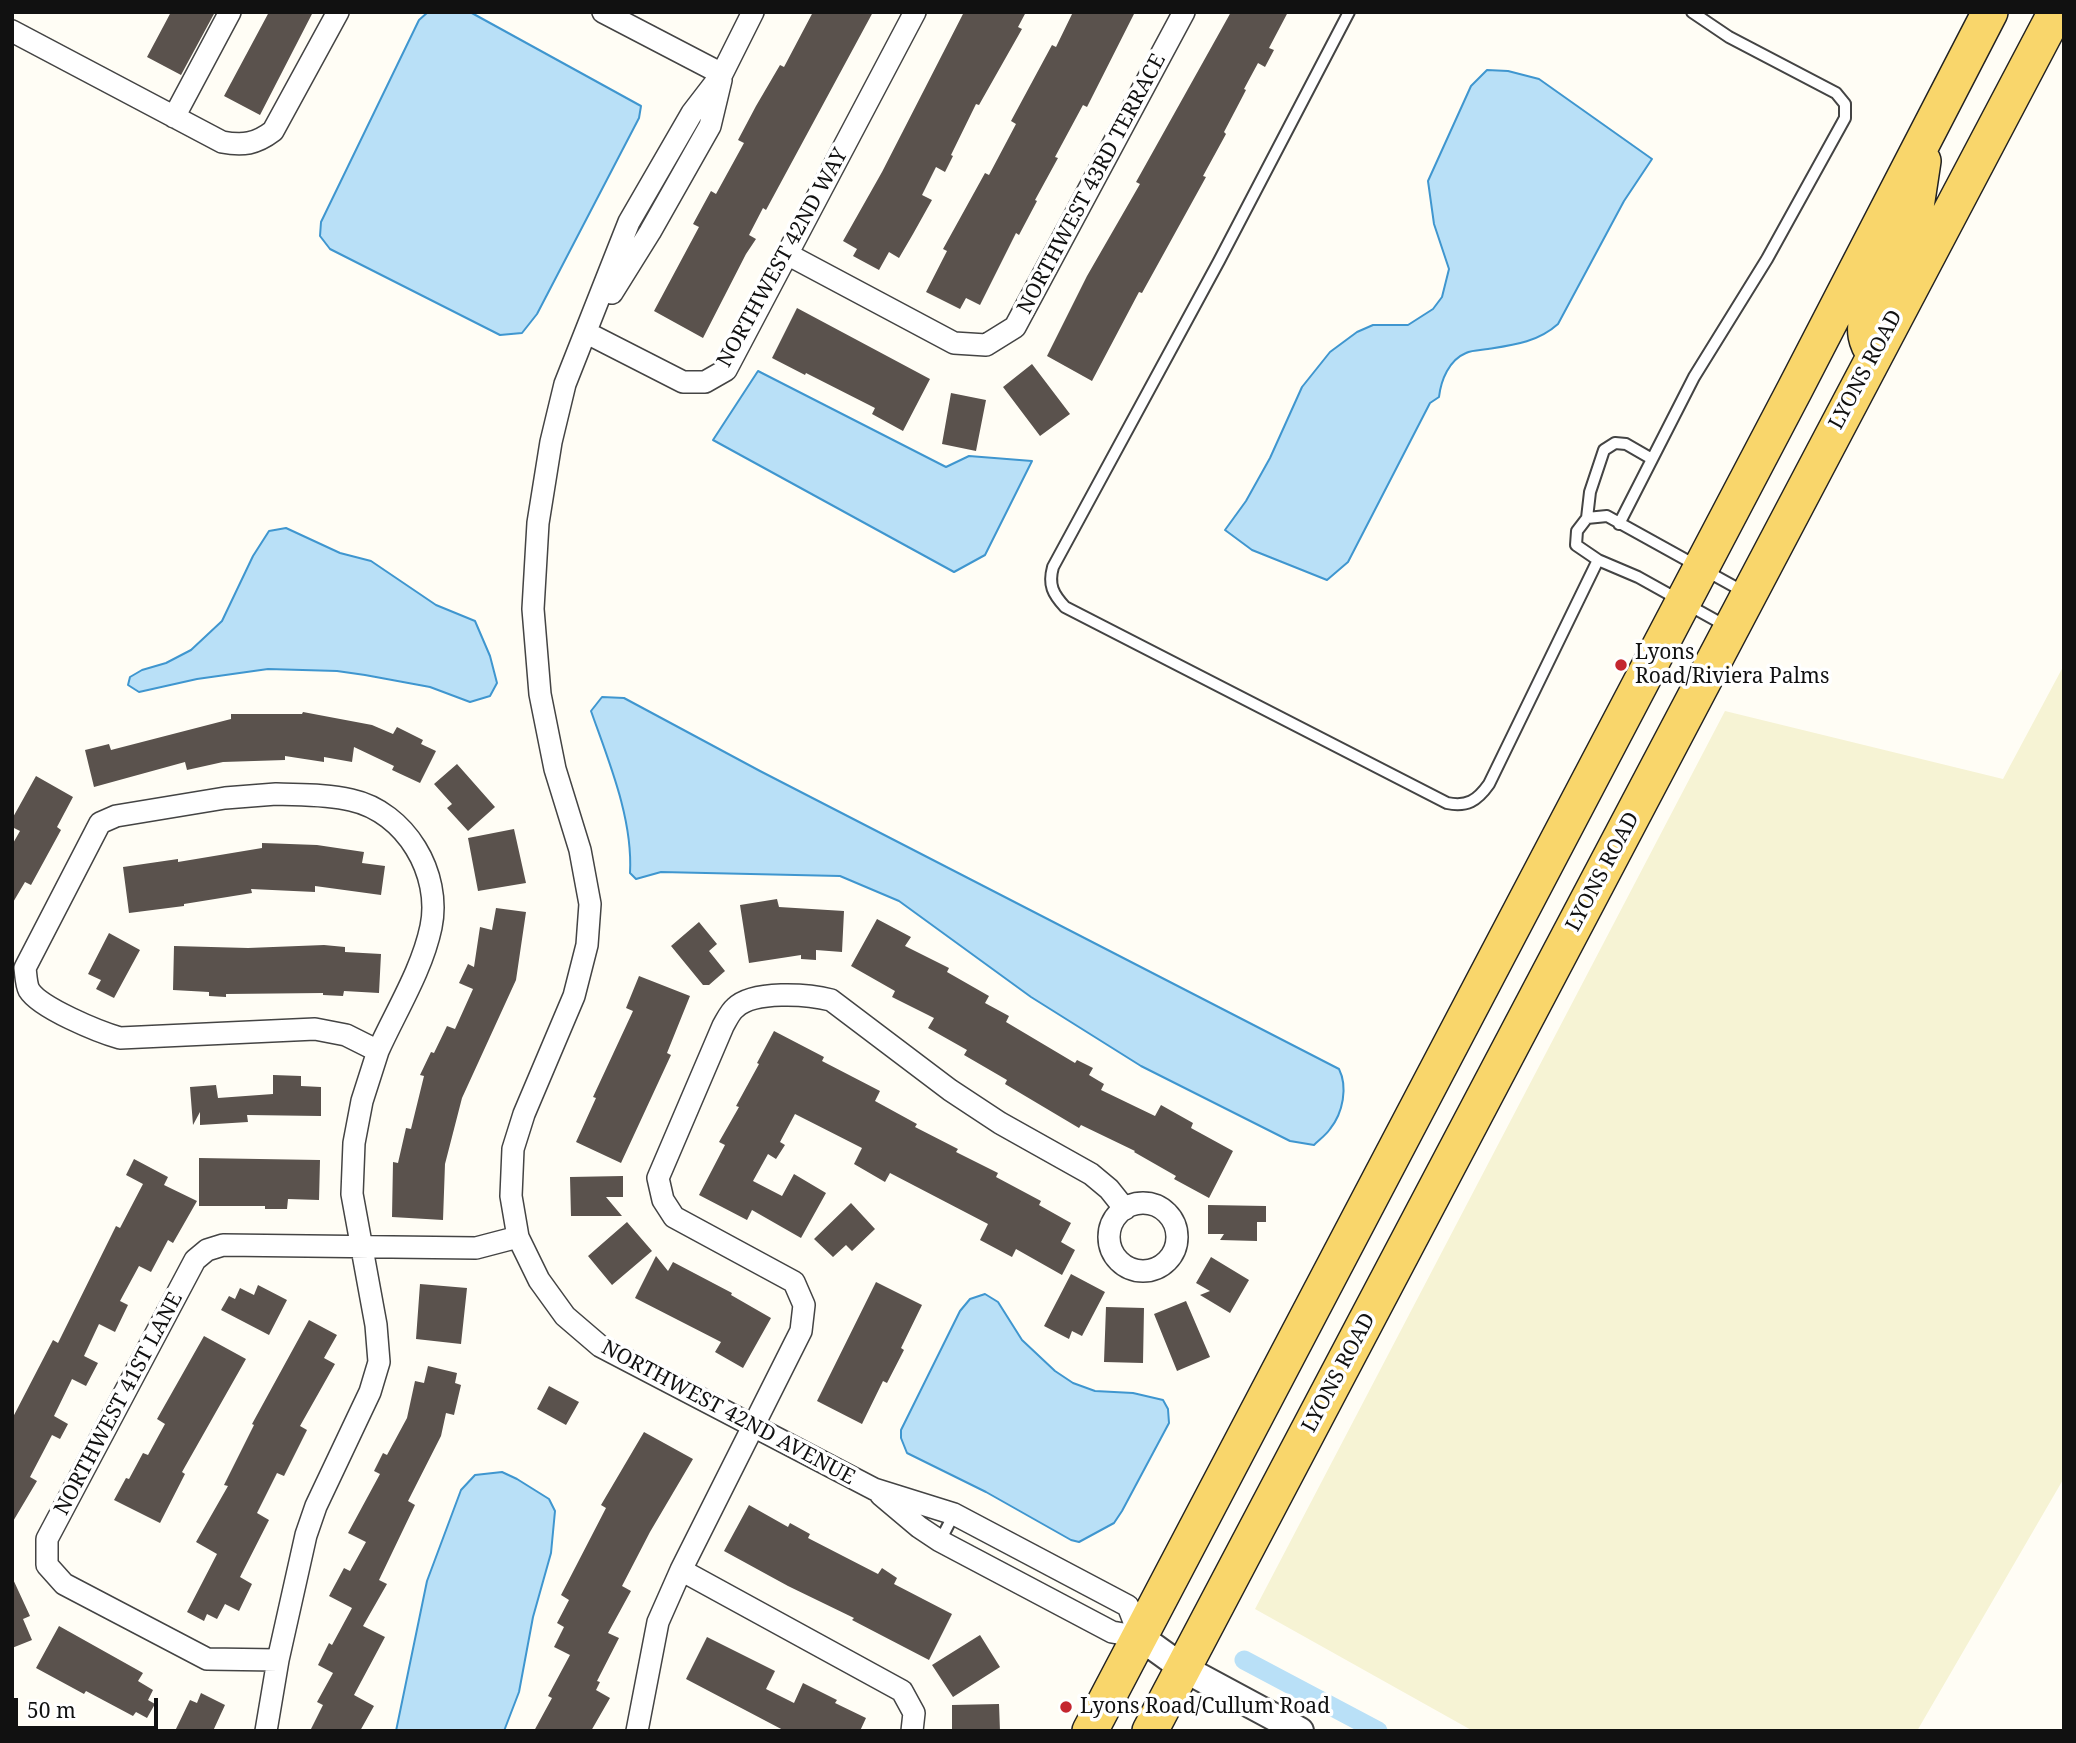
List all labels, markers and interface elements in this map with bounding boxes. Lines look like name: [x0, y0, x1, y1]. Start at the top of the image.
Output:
street label: NORTHWEST 43RD TERRACE: [1013, 50, 1171, 318]
street label: NORTHWEST 42ND WAY: [712, 144, 854, 372]
street label: LYONS ROAD: [1824, 306, 1908, 434]
place label: Lyons Road/Riviera Palms: [1635, 640, 1829, 690]
marker: Lyons Road/Riviera Palms: [1613, 657, 1629, 673]
street label: LYONS ROAD: [1561, 808, 1645, 936]
street label: NORTHWEST 41ST LANE: [49, 1288, 189, 1520]
street label: LYONS ROAD: [1297, 1309, 1381, 1437]
street label: NORTHWEST 42ND AVENUE: [597, 1335, 859, 1491]
scale bar: [18, 1684, 161, 1728]
place label: Lyons Road/Cullum Road: [1080, 1694, 1330, 1720]
text: 50 m: [27, 1696, 76, 1724]
marker: Lyons Road/Cullum Road: [1058, 1699, 1074, 1715]

